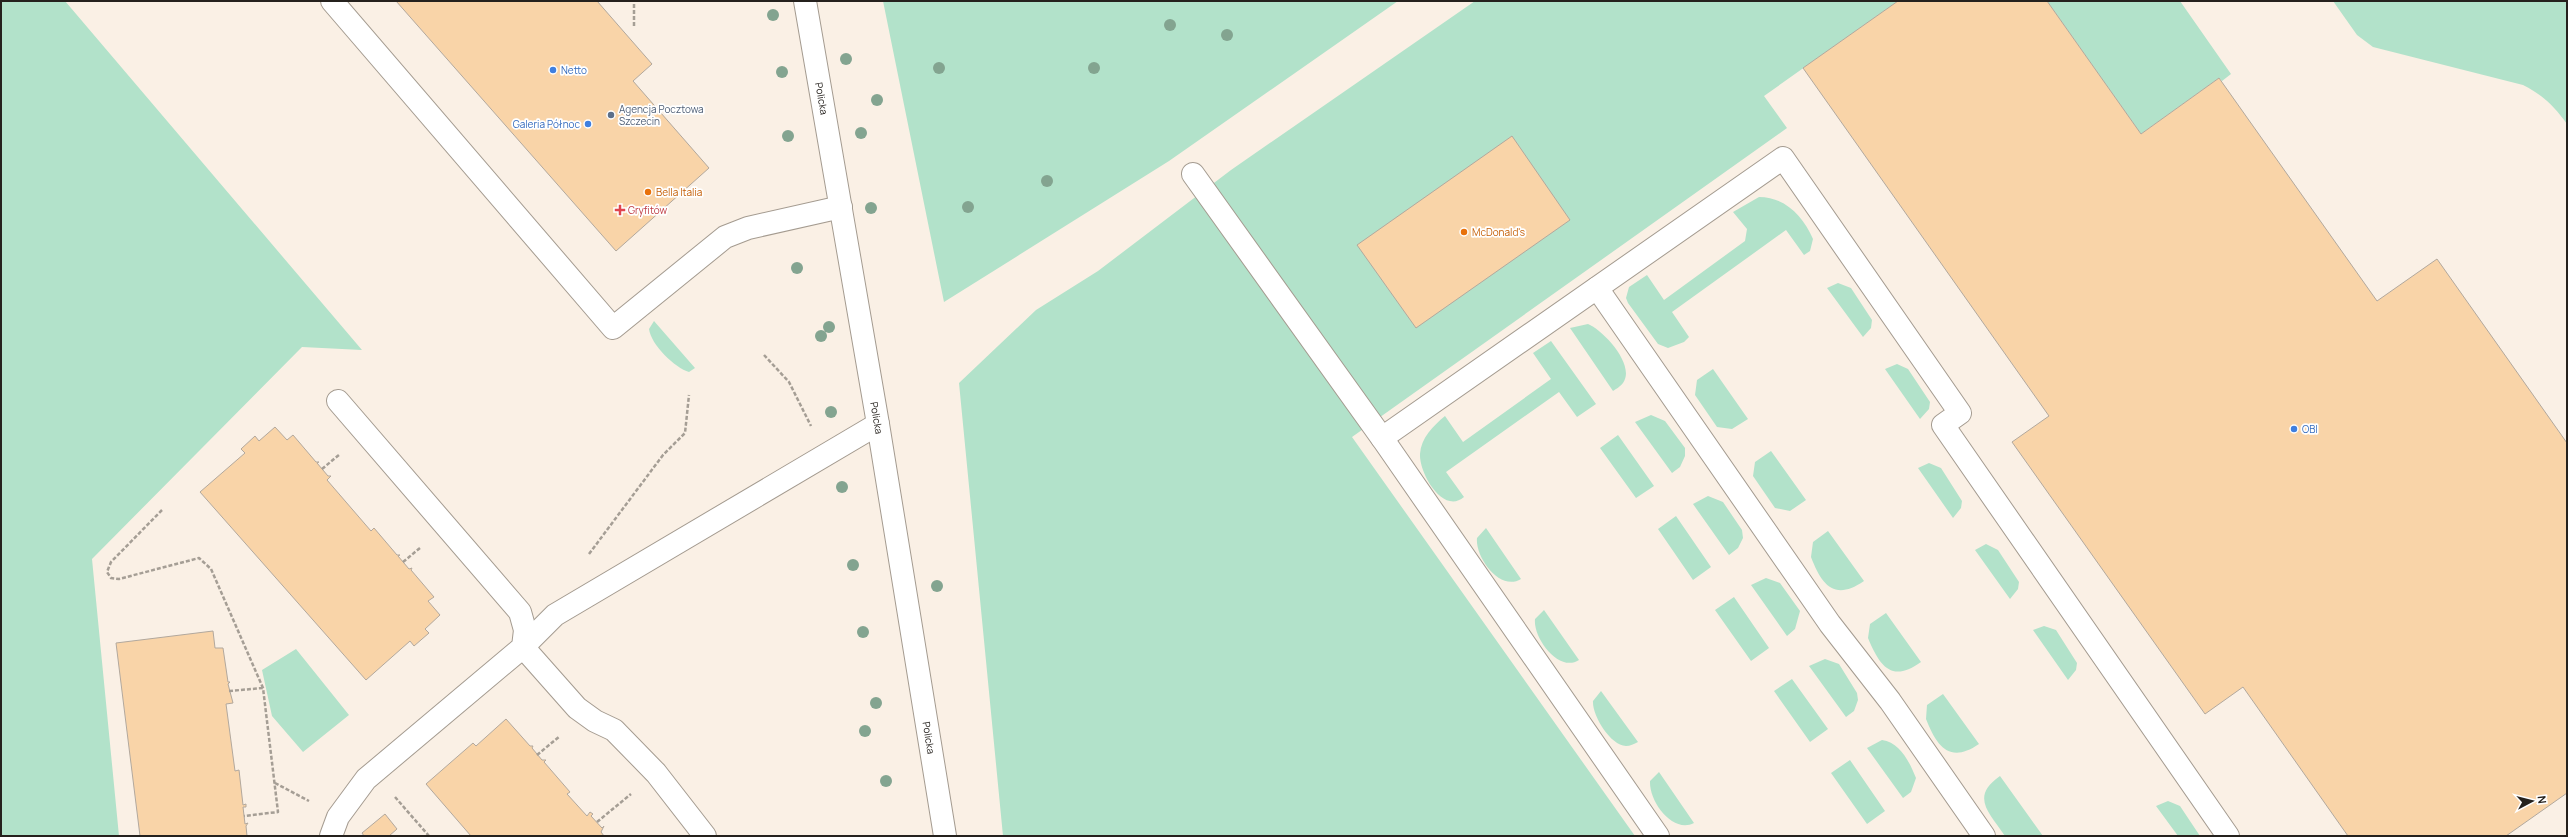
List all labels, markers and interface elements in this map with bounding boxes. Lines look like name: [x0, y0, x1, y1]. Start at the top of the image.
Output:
place label: Netto: [561, 63, 587, 77]
marker: Netto: [548, 65, 558, 75]
street label: Policka: [812, 81, 832, 116]
place label: Agencja Pocztowa Szczecin: [619, 102, 704, 128]
marker: Agencja Pocztowa Szczecin: [606, 110, 616, 120]
place label: Galeria Północ: [513, 117, 580, 131]
marker: Galeria Północ: [583, 119, 593, 129]
place label: Bella Italia: [656, 185, 702, 199]
marker: Bella Italia: [643, 187, 653, 197]
place label: Gryfitów: [628, 203, 667, 217]
marker: Gryfitów: [615, 205, 625, 215]
place label: McDonald's: [1472, 225, 1525, 239]
marker: McDonald's: [1459, 227, 1469, 237]
street label: Policka: [867, 401, 887, 435]
place label: OBI: [2302, 422, 2318, 436]
marker: OBI: [2289, 424, 2299, 434]
street label: Policka: [919, 720, 939, 755]
north arrow: [2512, 781, 2552, 821]
text: N: [2534, 795, 2550, 805]

